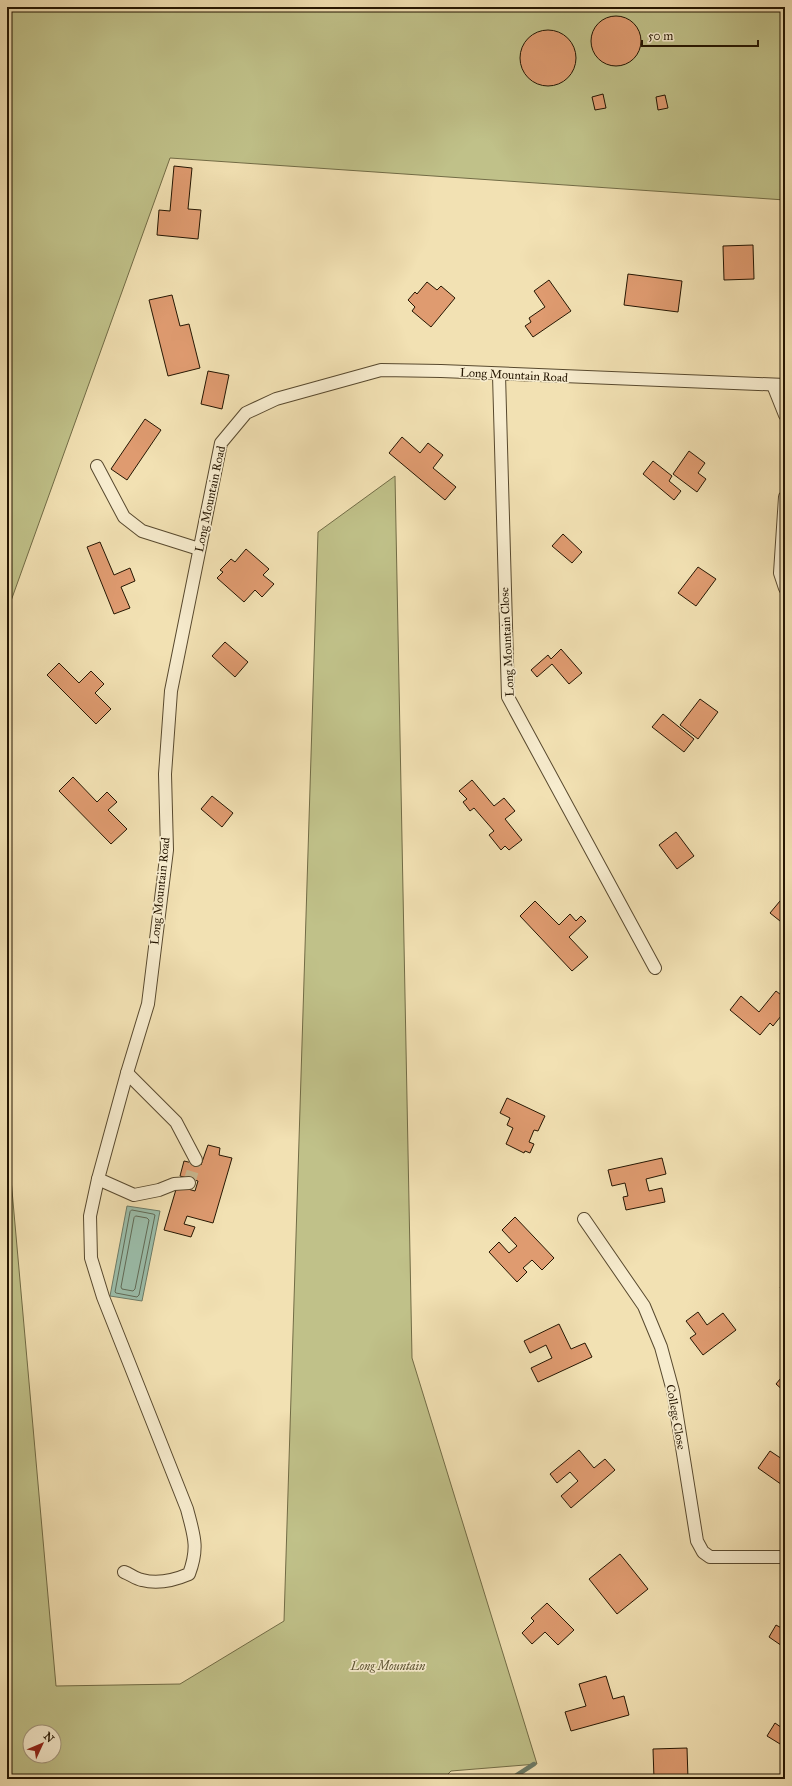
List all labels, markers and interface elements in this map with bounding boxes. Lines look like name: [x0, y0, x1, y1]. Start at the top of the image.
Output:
scale bar: [642, 22, 758, 48]
text: 50 m: [648, 29, 673, 43]
street label: Long Mountain Road: [460, 365, 568, 386]
street label: Long Mountain Road: [192, 445, 229, 554]
street label: Long Mountain Close: [497, 587, 518, 697]
street label: Long Mountain Road: [147, 836, 174, 946]
street label: College Close: [662, 1383, 689, 1451]
park label: Long Mountain: [350, 1659, 426, 1673]
north arrow: [22, 1724, 62, 1764]
text: N: [41, 1730, 57, 1746]

